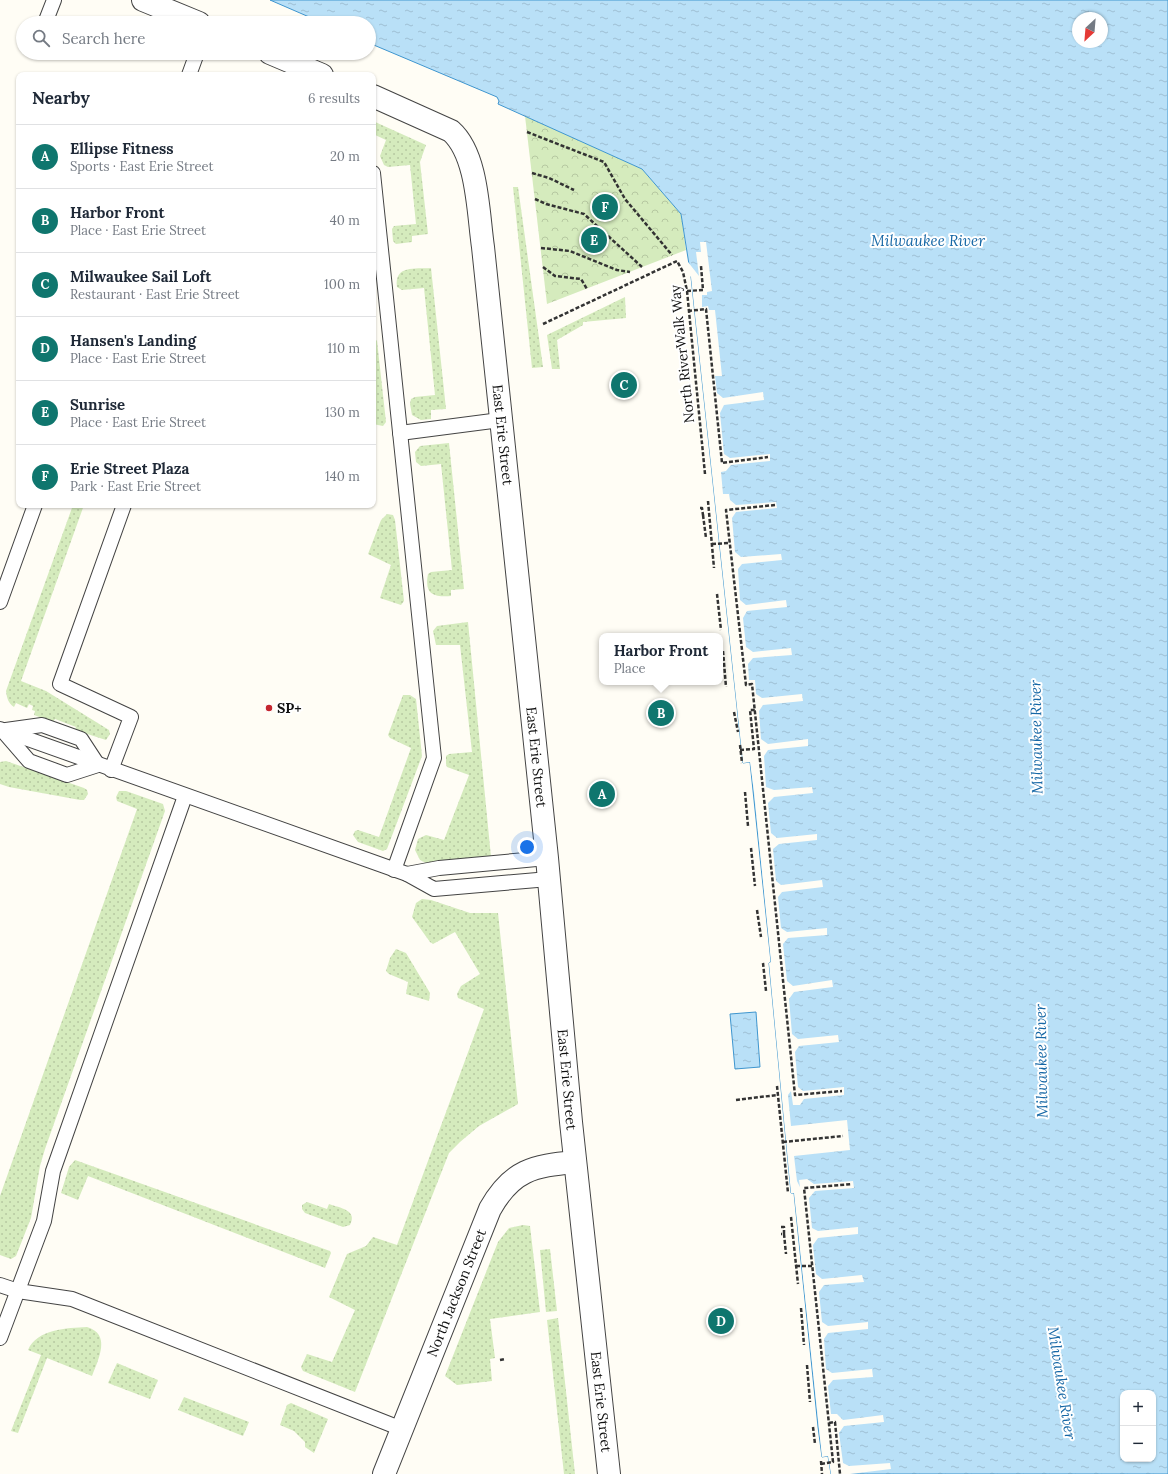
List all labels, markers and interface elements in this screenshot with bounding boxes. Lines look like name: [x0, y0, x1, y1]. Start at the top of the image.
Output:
north arrow: [1072, 12, 1108, 48]
search box: [16, 16, 376, 60]
icon: search: [30, 27, 52, 49]
text: Search here: [62, 29, 145, 48]
text: Nearby: [32, 87, 90, 109]
text: 6 results: [308, 90, 360, 107]
text: Ellipse Fitness: [70, 139, 174, 158]
text: A: [41, 148, 49, 165]
text: 20 m: [330, 148, 360, 165]
text: Sports · East Erie Street: [70, 158, 213, 175]
pin: F: [592, 192, 618, 222]
text: Harbor Front: [70, 203, 165, 222]
text: B: [41, 212, 49, 229]
text: 40 m: [330, 212, 360, 229]
text: Place · East Erie Street: [70, 222, 206, 239]
pin: E: [581, 225, 607, 255]
water label: Milwaukee River: [871, 231, 985, 250]
text: Milwaukee Sail Loft: [70, 267, 211, 286]
text: C: [41, 276, 49, 293]
text: 100 m: [324, 276, 360, 293]
street label: North RiverWalk Way: [666, 283, 698, 424]
text: Restaurant · East Erie Street: [70, 286, 240, 303]
text: Hansen's Landing: [70, 331, 196, 350]
text: D: [40, 340, 50, 357]
text: 110 m: [327, 340, 360, 357]
text: Place · East Erie Street: [70, 350, 206, 367]
pin: C: [611, 370, 637, 400]
street label: East Erie Street: [488, 384, 517, 487]
text: Sunrise: [70, 395, 125, 414]
text: E: [41, 404, 49, 421]
text: 130 m: [325, 404, 360, 421]
text: Place · East Erie Street: [70, 414, 206, 431]
text: Erie Street Plaza: [70, 459, 189, 478]
text: F: [41, 468, 49, 485]
text: 140 m: [325, 468, 360, 485]
text: Park · East Erie Street: [70, 478, 201, 495]
popup: [599, 633, 723, 685]
text: Harbor Front: [614, 641, 708, 660]
text: Place: [614, 660, 646, 677]
water label: Milwaukee River: [1026, 680, 1046, 794]
pin: B: [648, 698, 674, 728]
place label: SP+: [277, 699, 302, 717]
marker: SP+: [264, 703, 274, 713]
street label: East Erie Street: [522, 706, 551, 809]
pin: A: [589, 779, 615, 809]
your location: [517, 837, 537, 857]
water label: Milwaukee River: [1031, 1004, 1051, 1118]
street label: East Erie Street: [554, 1028, 581, 1132]
street label: North Jackson Street: [423, 1226, 490, 1360]
pin: D: [708, 1306, 734, 1336]
water label: Milwaukee River: [1044, 1325, 1080, 1441]
street label: East Erie Street: [587, 1350, 616, 1454]
map controls: [1120, 1390, 1156, 1462]
button: +: [1120, 1390, 1156, 1426]
button: −: [1120, 1426, 1156, 1462]

